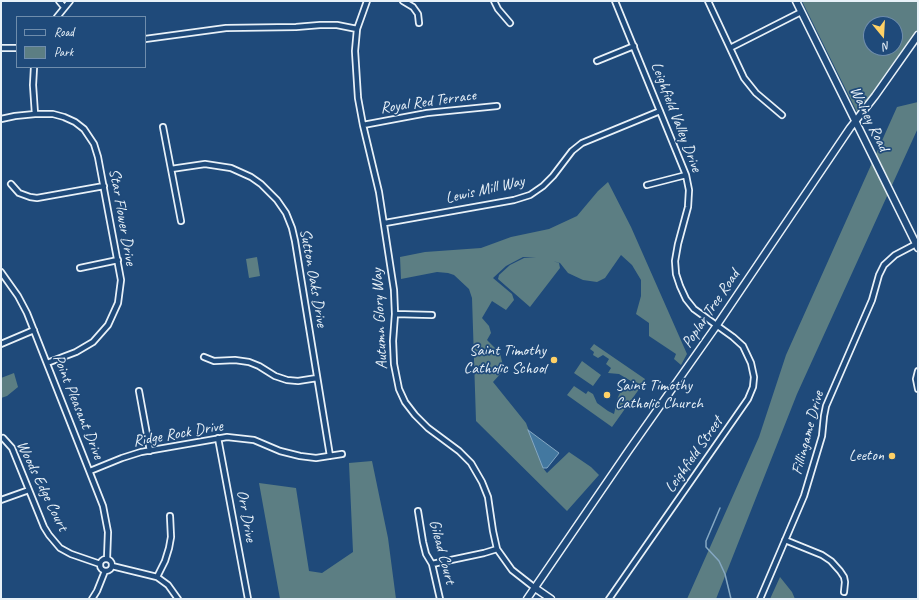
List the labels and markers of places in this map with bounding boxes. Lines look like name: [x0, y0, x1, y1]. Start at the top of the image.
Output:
place label: Saint Timothy Catholic School: [464, 341, 546, 379]
marker: Saint Timothy Catholic School: [549, 355, 559, 365]
place label: Saint Timothy Catholic Church: [615, 376, 703, 414]
marker: Saint Timothy Catholic Church: [602, 390, 612, 400]
place label: Leeton: [849, 446, 884, 466]
marker: Leeton: [887, 451, 897, 461]

